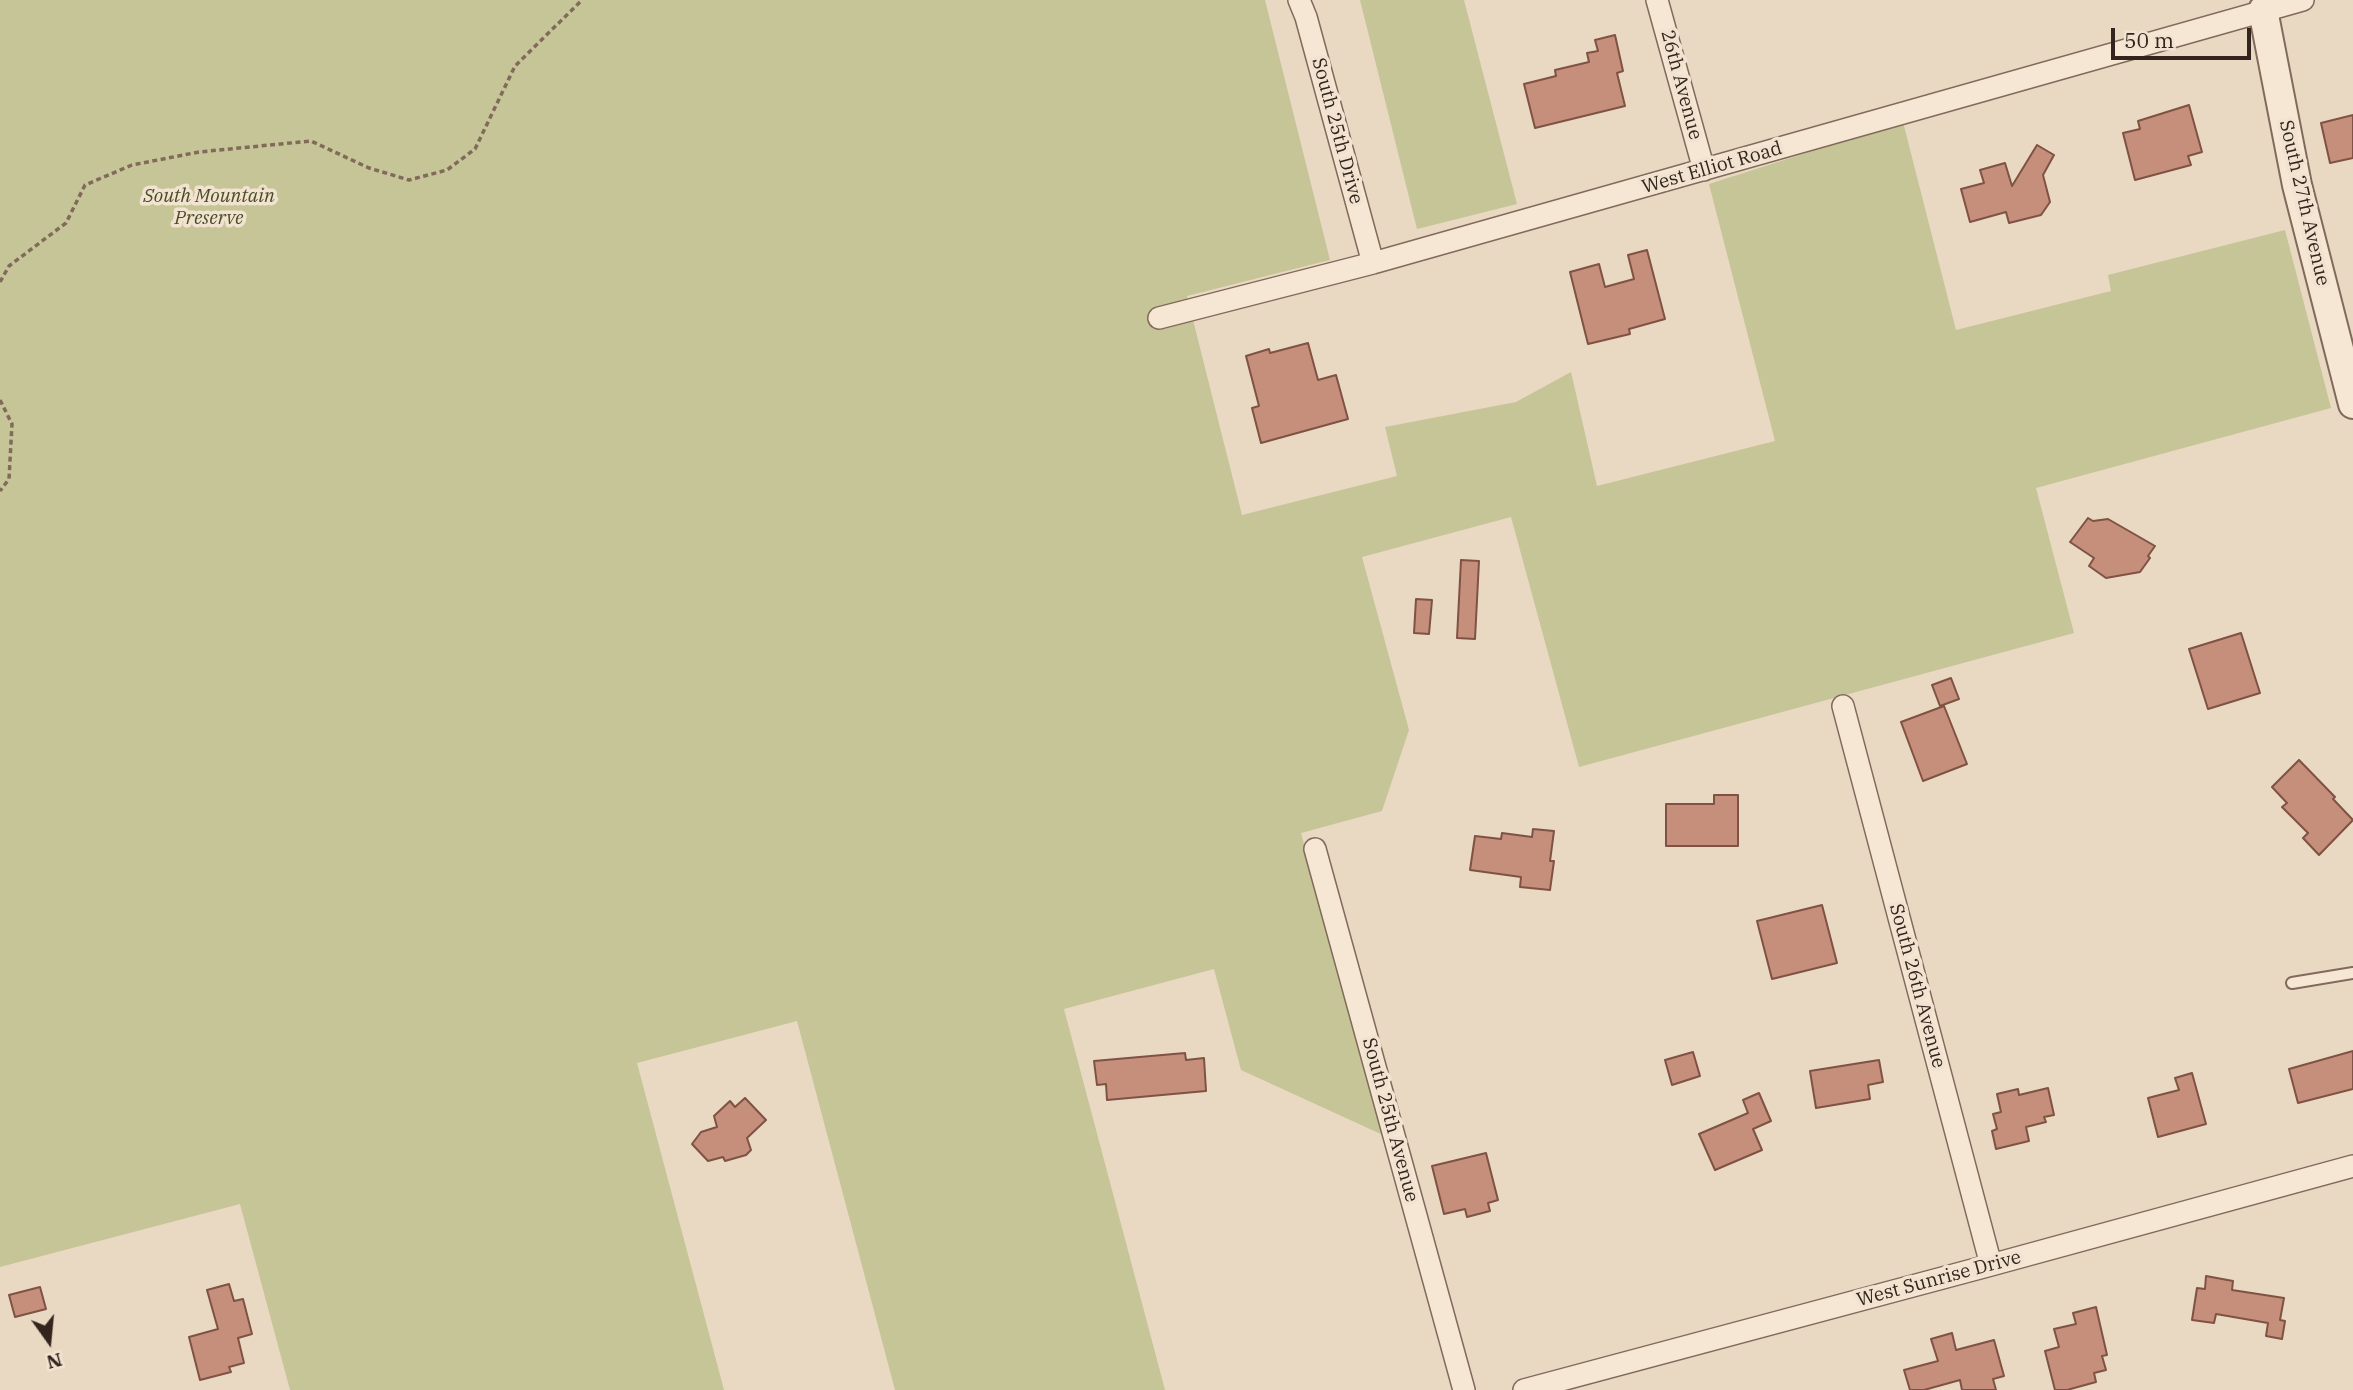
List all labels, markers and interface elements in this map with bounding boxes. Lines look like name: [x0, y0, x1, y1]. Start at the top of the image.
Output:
scale bar: [2115, 14, 2255, 58]
text: 50 m: [2124, 26, 2174, 54]
street label: 26th Avenue: [1655, 28, 1707, 142]
street label: South 25th Drive: [1307, 55, 1367, 207]
street label: South 27th Avenue: [2274, 118, 2334, 288]
street label: West Elliot Road: [1639, 137, 1785, 199]
park label: South Mountain Preserve: [143, 186, 275, 230]
street label: South 26th Avenue: [1884, 901, 1950, 1071]
street label: South 25th Avenue: [1357, 1035, 1423, 1205]
street label: West Sunrise Drive: [1854, 1246, 2024, 1312]
north arrow: [14, 1306, 84, 1376]
text: N: [44, 1348, 65, 1375]

